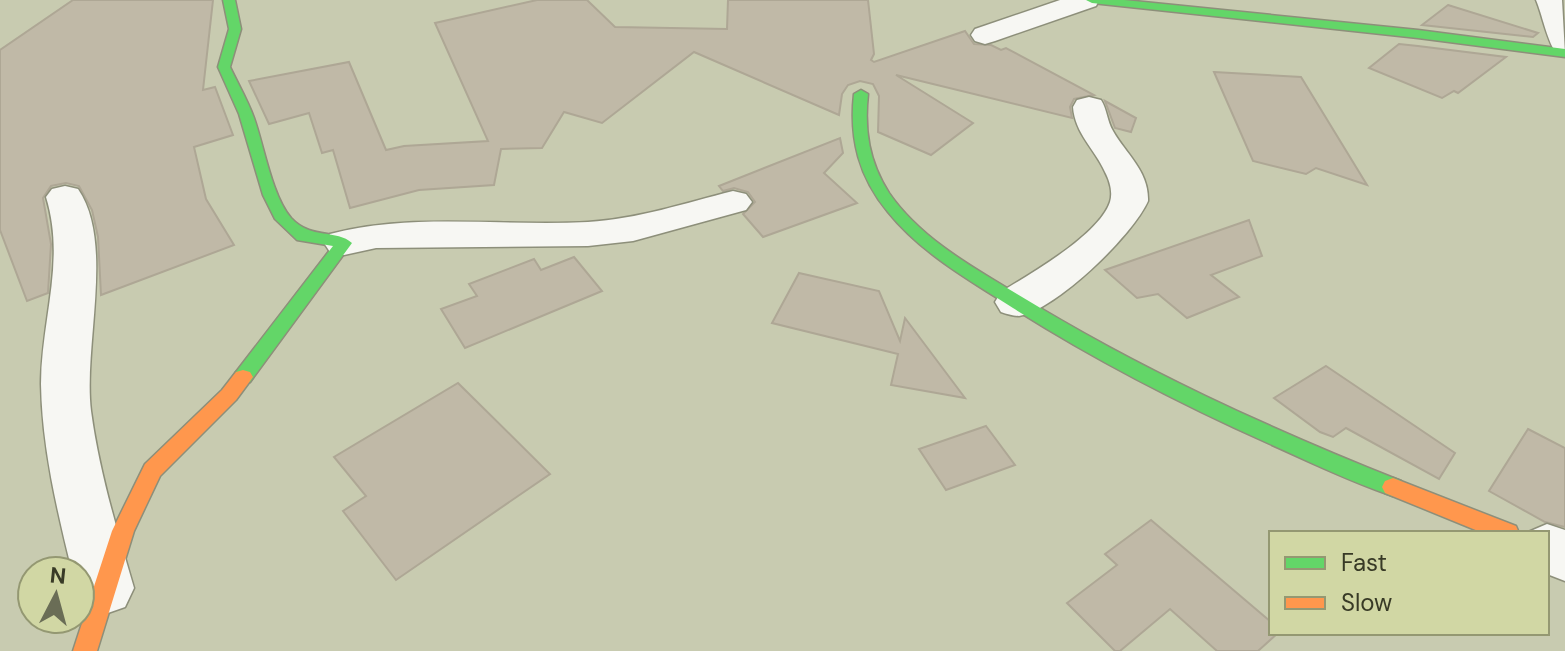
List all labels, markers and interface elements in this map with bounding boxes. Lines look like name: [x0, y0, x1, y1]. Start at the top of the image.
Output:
legend: [1269, 531, 1549, 635]
text: Fast: [1341, 547, 1387, 578]
north arrow: [16, 555, 96, 635]
text: N: [49, 560, 68, 591]
text: Slow: [1341, 587, 1392, 618]

